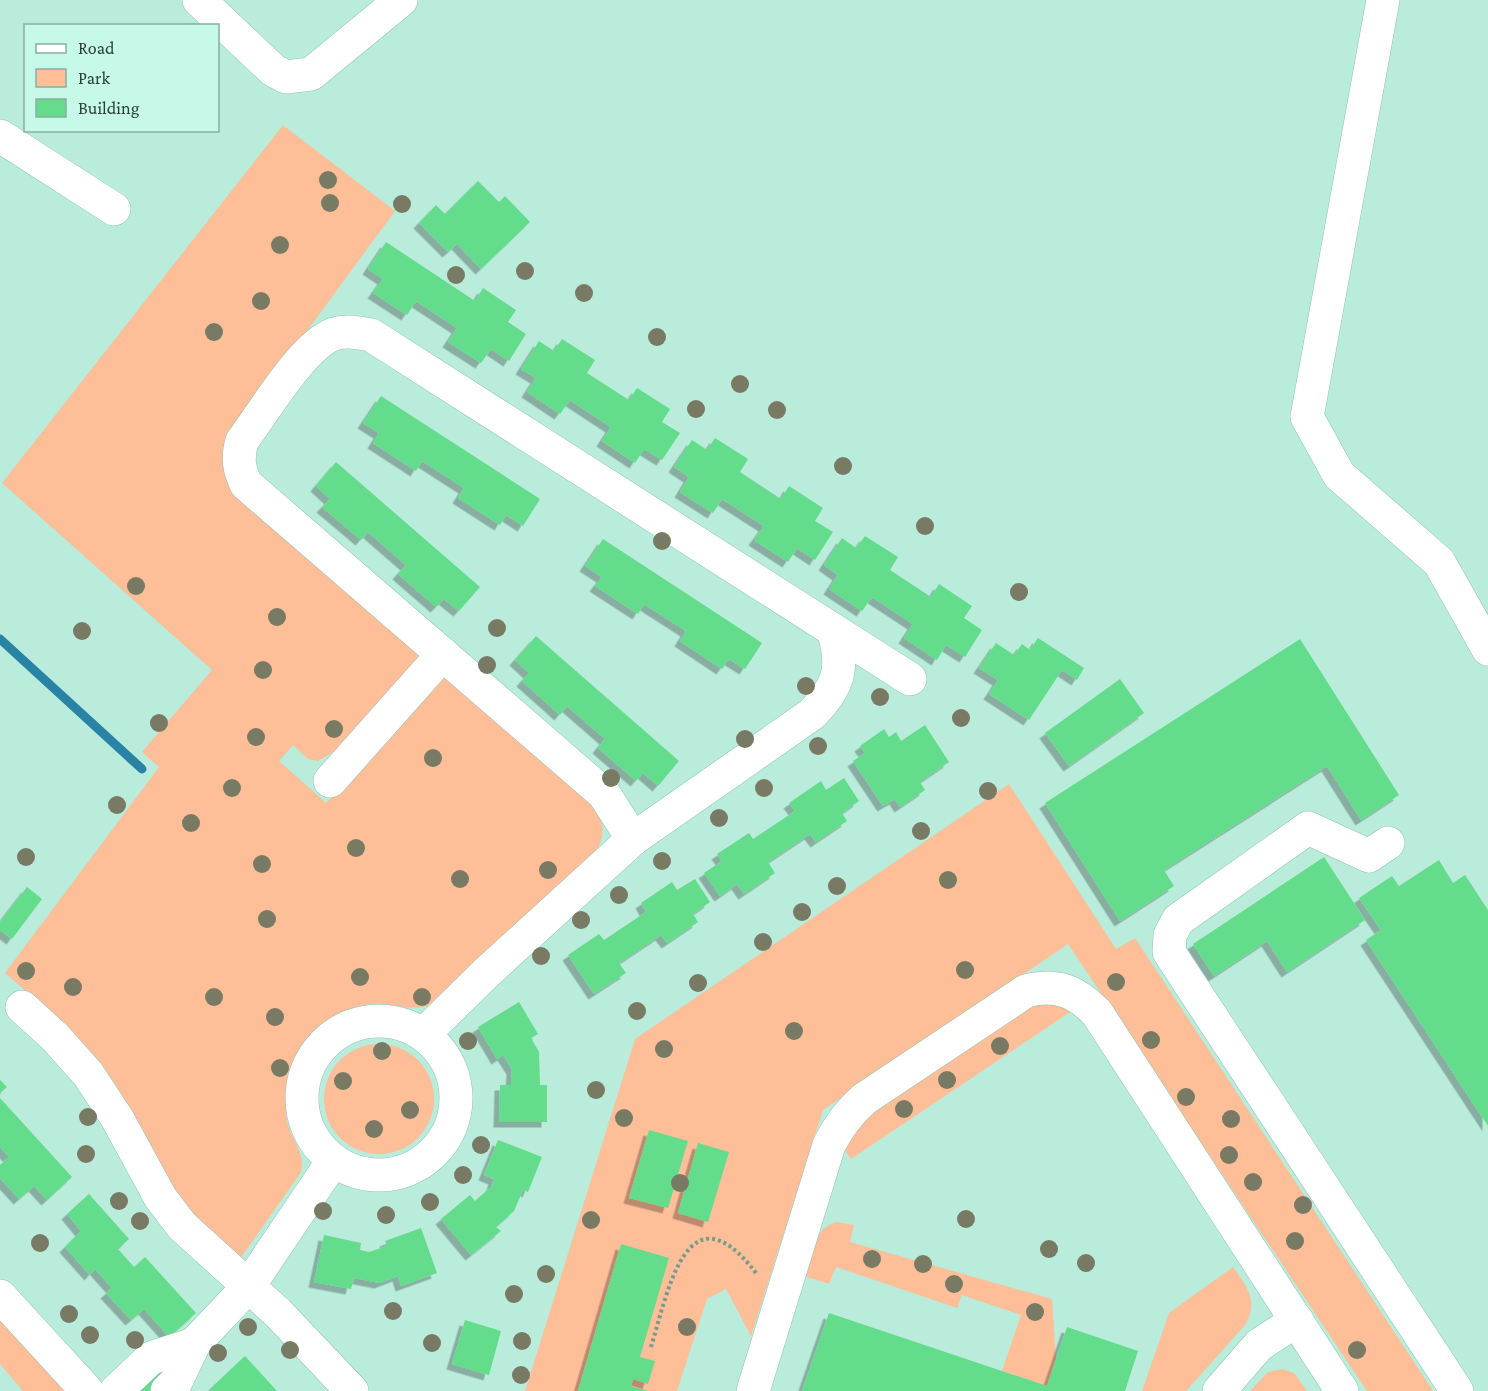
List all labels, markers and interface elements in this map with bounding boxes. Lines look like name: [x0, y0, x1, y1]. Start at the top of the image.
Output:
legend: [24, 24, 219, 132]
text: Road: [78, 38, 115, 58]
text: Park: [78, 68, 110, 88]
text: Building: [78, 98, 140, 118]

